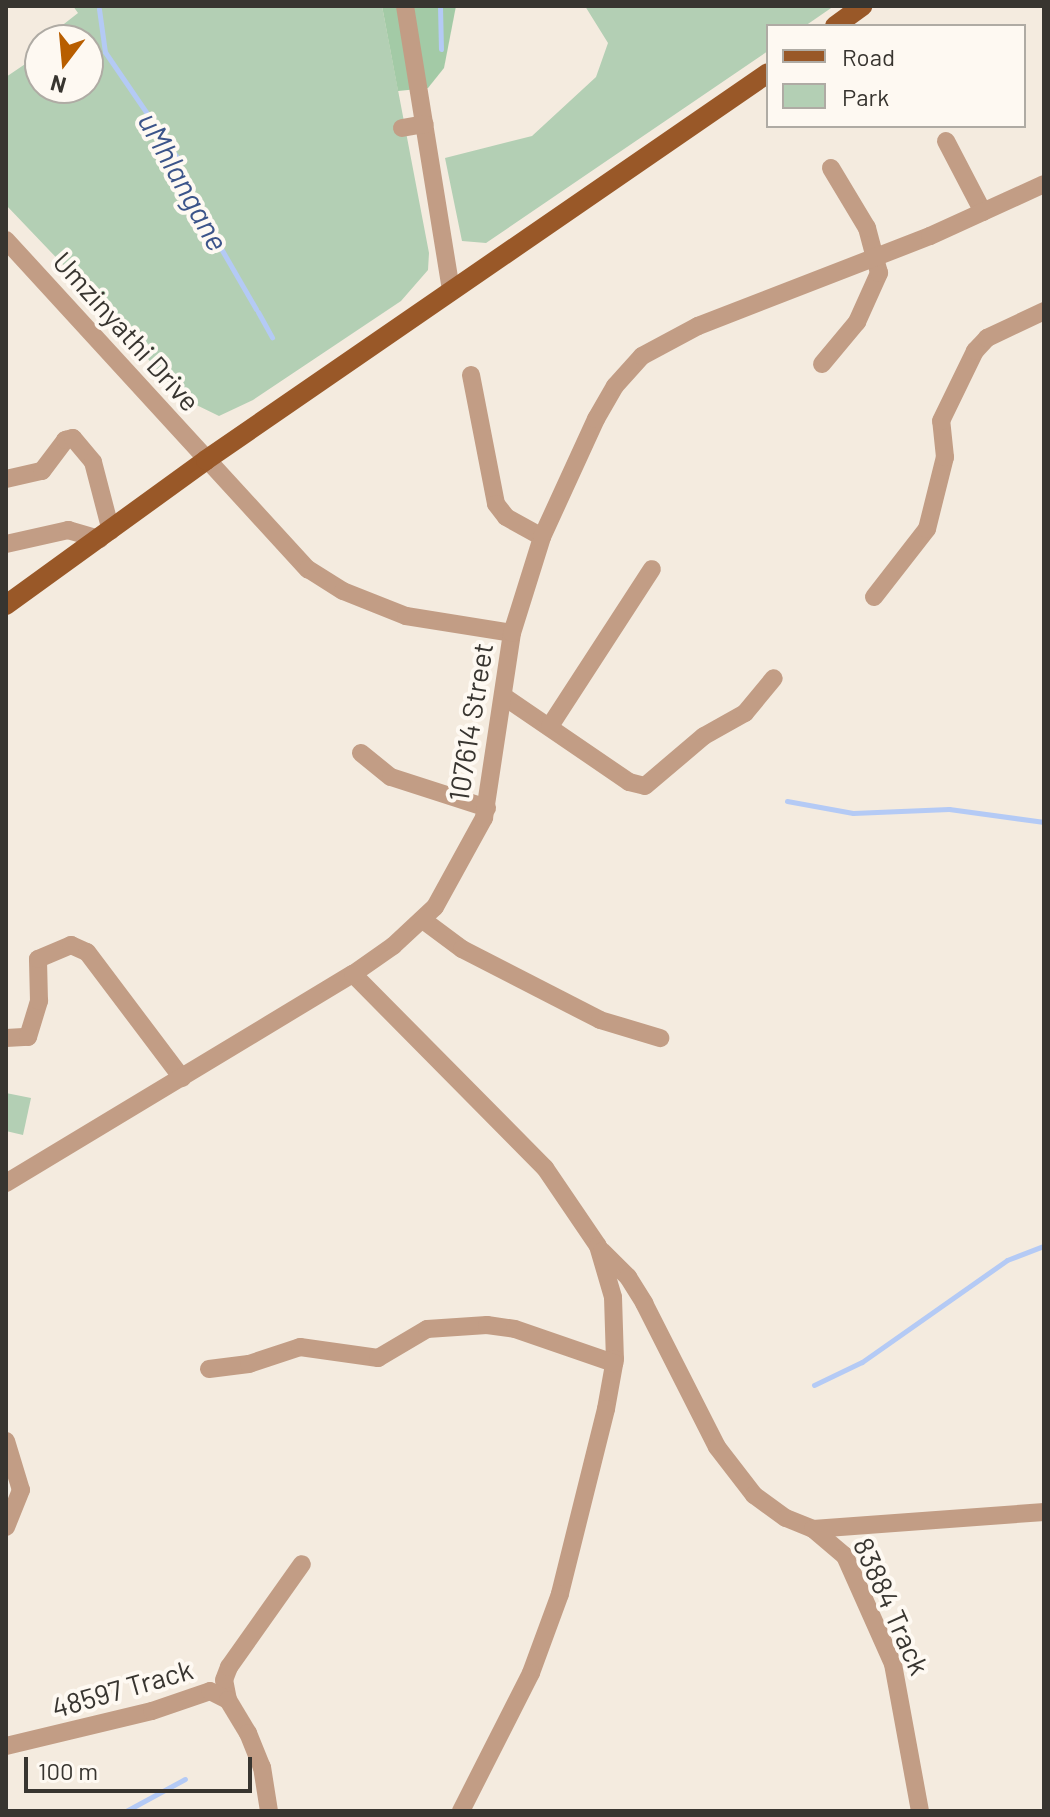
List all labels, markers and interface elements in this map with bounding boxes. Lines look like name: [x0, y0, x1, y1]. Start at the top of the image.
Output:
north arrow: [24, 24, 104, 104]
legend: [766, 24, 1026, 128]
text: Road: [842, 42, 895, 71]
text: N: [47, 71, 69, 100]
text: Park: [842, 82, 889, 111]
water label: uMhlangane: [131, 105, 237, 257]
street label: Umzinyathi Drive: [47, 244, 207, 418]
street label: 107614 Street: [441, 640, 499, 804]
street label: 83884 Track: [847, 1532, 937, 1680]
street label: 48597 Track: [48, 1652, 196, 1724]
scale bar: [28, 1741, 256, 1791]
text: 100 m: [38, 1756, 98, 1785]

